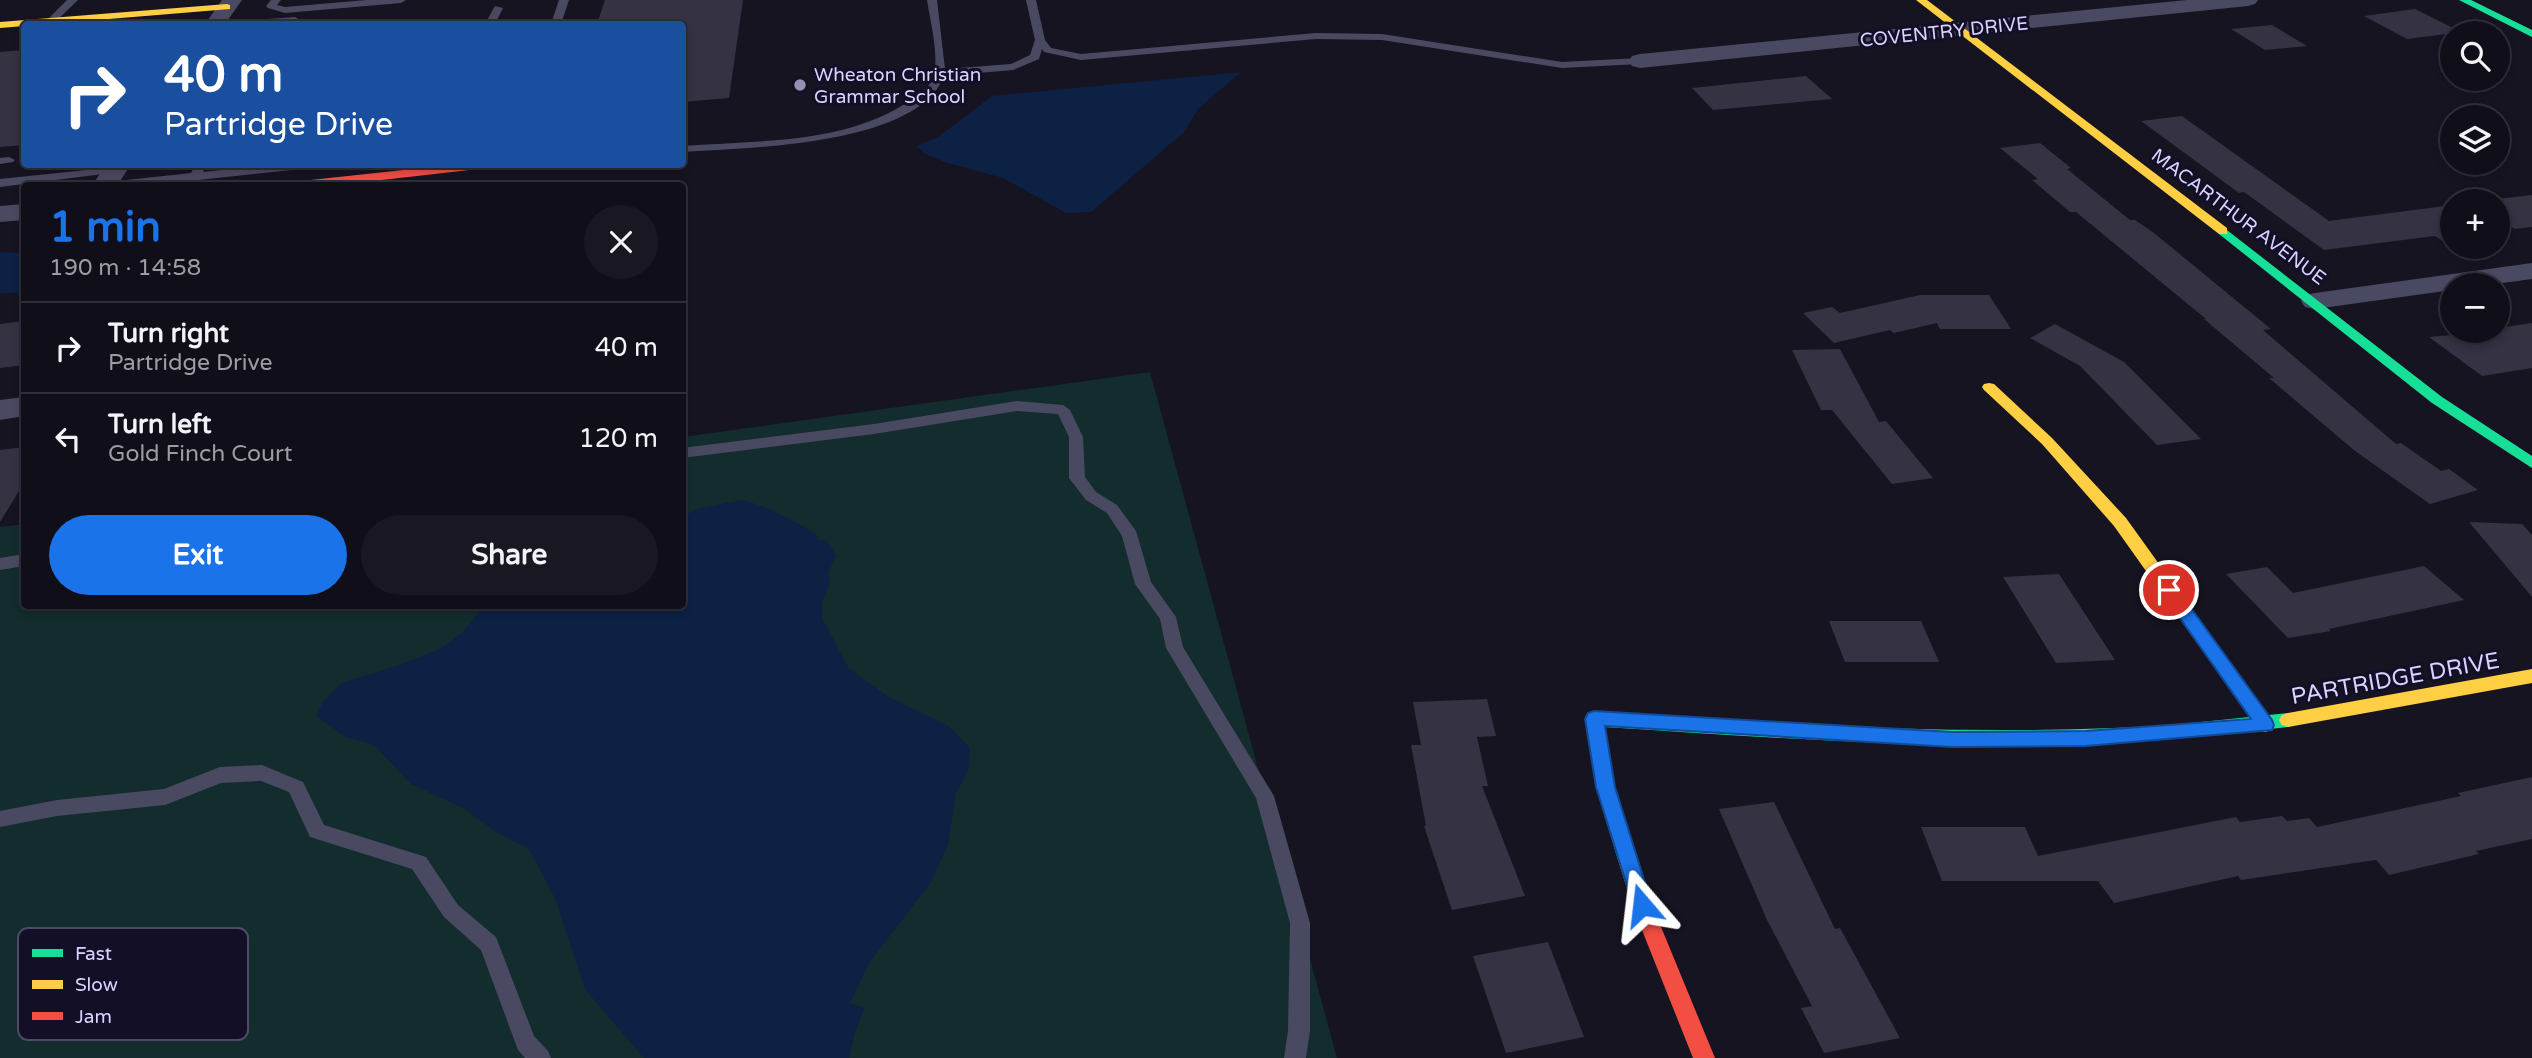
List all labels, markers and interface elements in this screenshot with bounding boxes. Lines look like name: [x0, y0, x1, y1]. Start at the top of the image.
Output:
street label: COVENTRY DRIVE: [1859, 12, 2029, 52]
map controls: [2440, 21, 2510, 343]
button: search: [2440, 21, 2510, 91]
text: 40 m: [164, 46, 283, 105]
icon: right: [49, 49, 140, 140]
place label: Wheaton Christian Grammar School: [814, 64, 981, 108]
marker: Wheaton Christian Grammar School: [792, 77, 808, 93]
button: layers: [2440, 105, 2510, 175]
text: Partridge Drive: [164, 106, 393, 144]
street label: MACARTHUR AVENUE: [2147, 144, 2330, 289]
button: +: [2440, 189, 2510, 259]
text: 1 min: [49, 202, 161, 253]
button: close: [584, 205, 658, 279]
text: 190 m · 14:58: [49, 254, 201, 282]
button: −: [2440, 273, 2510, 343]
text: Turn right: [108, 318, 229, 349]
icon: right: [49, 329, 87, 367]
text: 40 m: [595, 332, 658, 363]
text: Partridge Drive: [108, 349, 273, 377]
text: Turn left: [108, 409, 211, 440]
icon: left: [49, 420, 87, 458]
text: 120 m: [578, 423, 658, 454]
text: Gold Finch Court: [108, 440, 293, 468]
button: Exit: [49, 515, 347, 595]
button: Share: [361, 515, 658, 595]
pin: [2139, 560, 2199, 620]
icon: arrive: [2150, 571, 2188, 609]
street label: PARTRIDGE DRIVE: [2289, 647, 2502, 711]
position arrow: [1605, 868, 1679, 942]
legend: [18, 928, 248, 1040]
text: Fast: [75, 943, 112, 965]
text: Slow: [75, 974, 118, 996]
text: Jam: [75, 1006, 112, 1028]

